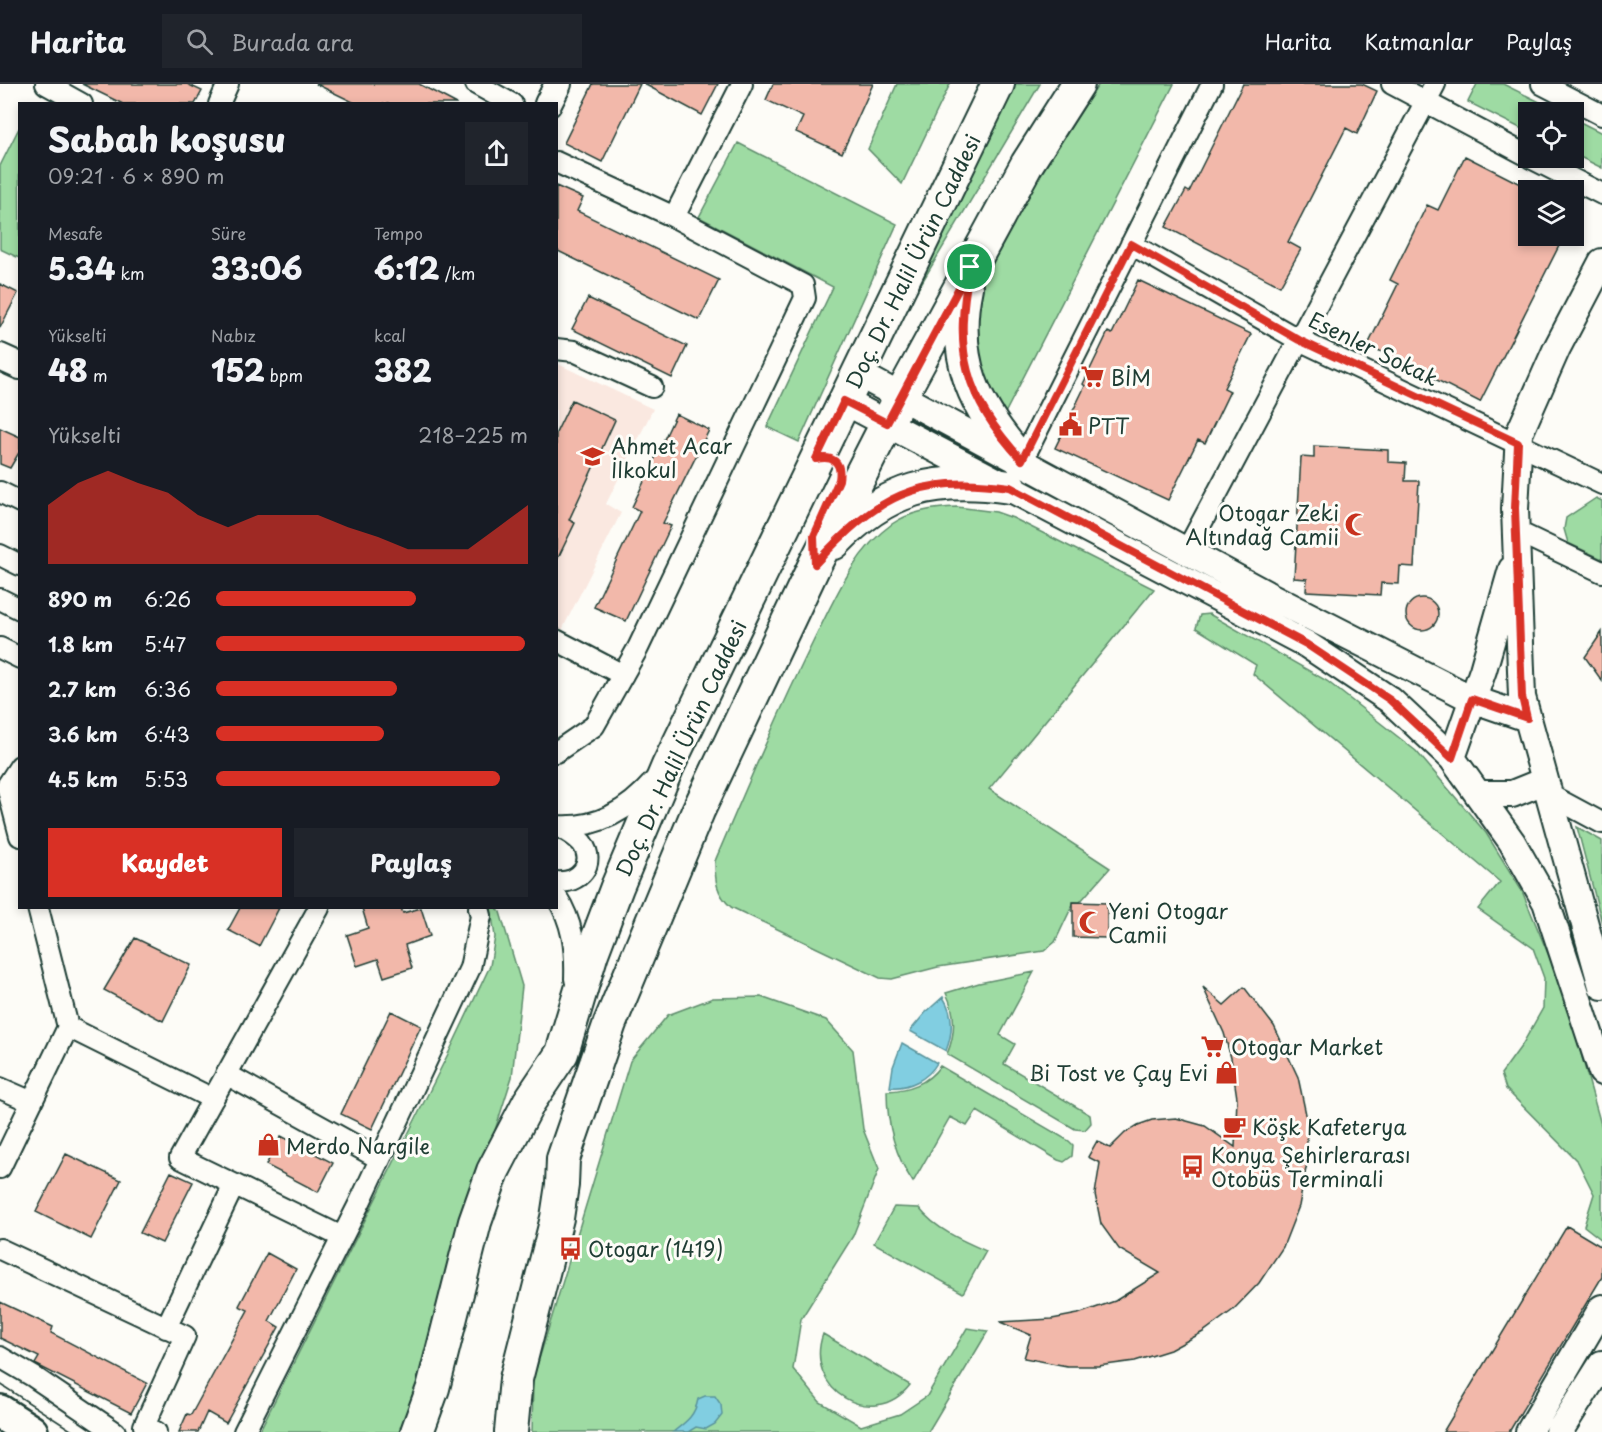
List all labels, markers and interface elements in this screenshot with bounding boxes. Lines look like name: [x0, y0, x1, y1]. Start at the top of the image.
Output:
search box: [162, 14, 582, 68]
text: Harita: [30, 20, 126, 63]
icon: search: [183, 25, 216, 58]
text: Burada ara: [231, 25, 353, 58]
text: Harita: [1265, 25, 1331, 57]
text: Katmanlar: [1364, 25, 1473, 57]
text: Paylaş: [1506, 25, 1572, 57]
map controls: [1518, 102, 1584, 246]
button: locate: [1518, 102, 1584, 168]
text: Sabah koşusu: [48, 113, 286, 163]
button: share: [465, 122, 528, 185]
street label: Doç. Dr. Halil Ürün Caddesi: [836, 128, 988, 394]
text: 09:21 · 6 × 890 m: [48, 161, 224, 191]
button: layers: [1518, 180, 1584, 246]
text: Mesafe: [48, 221, 103, 245]
text: Süre: [211, 221, 246, 245]
text: Tempo: [374, 221, 423, 245]
pin: [944, 241, 995, 292]
text: 5.34: [48, 245, 115, 290]
text: 33:06: [211, 245, 303, 290]
text: 6:12: [374, 245, 440, 290]
icon: arrive: [953, 250, 986, 283]
text: km: [115, 261, 145, 285]
text: /km: [440, 261, 475, 285]
street label: Esenler Sokak: [1304, 303, 1444, 393]
text: Yükselti: [48, 323, 106, 347]
text: Nabız: [211, 323, 256, 347]
text: kcal: [374, 323, 406, 347]
text: 48: [48, 347, 88, 392]
text: 152: [211, 347, 265, 392]
text: 382: [374, 347, 432, 392]
place label: BİM: [1111, 361, 1151, 393]
text: m: [88, 363, 107, 387]
text: bpm: [265, 363, 303, 387]
supermarket icon: BİM: [1080, 364, 1106, 390]
place label: PTT: [1088, 409, 1130, 441]
public building icon: PTT: [1057, 412, 1083, 438]
text: Yükselti: [48, 420, 121, 450]
text: 218–225 m: [418, 420, 528, 450]
place label: Ahmet Acar İlkokul: [611, 429, 732, 485]
school or university icon: Ahmet Acar İlkokul: [580, 444, 606, 470]
place label: Otogar Zeki Altındağ Camii: [1186, 496, 1339, 552]
mosque icon: Otogar Zeki Altındağ Camii: [1344, 511, 1370, 537]
text: 890 m: [48, 584, 112, 614]
text: 6:26: [144, 584, 191, 614]
street label: Doç. Dr. Halil Ürün Caddesi: [606, 614, 754, 882]
text: 1.8 km: [48, 629, 113, 659]
text: 5:47: [144, 629, 186, 659]
text: 2.7 km: [48, 674, 116, 704]
text: 6:36: [144, 674, 191, 704]
text: 3.6 km: [48, 719, 118, 749]
text: 6:43: [144, 719, 190, 749]
text: 4.5 km: [48, 764, 118, 794]
text: 5:53: [144, 764, 188, 794]
button: Kaydet: [48, 828, 282, 897]
button: Paylaş: [294, 828, 528, 897]
place label: Yeni Otogar Camii: [1108, 894, 1229, 950]
mosque icon: Yeni Otogar Camii: [1077, 909, 1103, 935]
place label: Otogar Market: [1231, 1030, 1383, 1062]
supermarket icon: Otogar Market: [1200, 1033, 1226, 1059]
place label: Bi Tost ve Çay Evi: [1029, 1056, 1208, 1088]
shop icon: Bi Tost ve Çay Evi: [1213, 1059, 1239, 1085]
place label: Köşk Kafeterya: [1252, 1110, 1407, 1142]
cafe icon: Köşk Kafeterya: [1221, 1113, 1247, 1139]
place label: Merdo Nargile: [286, 1129, 430, 1161]
shop icon: Merdo Nargile: [255, 1132, 281, 1158]
place label: Konya Şehirlerarası Otobüs Terminali: [1211, 1138, 1411, 1194]
bus stop icon: Konya Şehirlerarası Otobüs Terminali: [1180, 1153, 1206, 1179]
place label: Otogar (1419): [588, 1232, 723, 1264]
bus stop icon: Otogar (1419): [557, 1235, 583, 1261]

